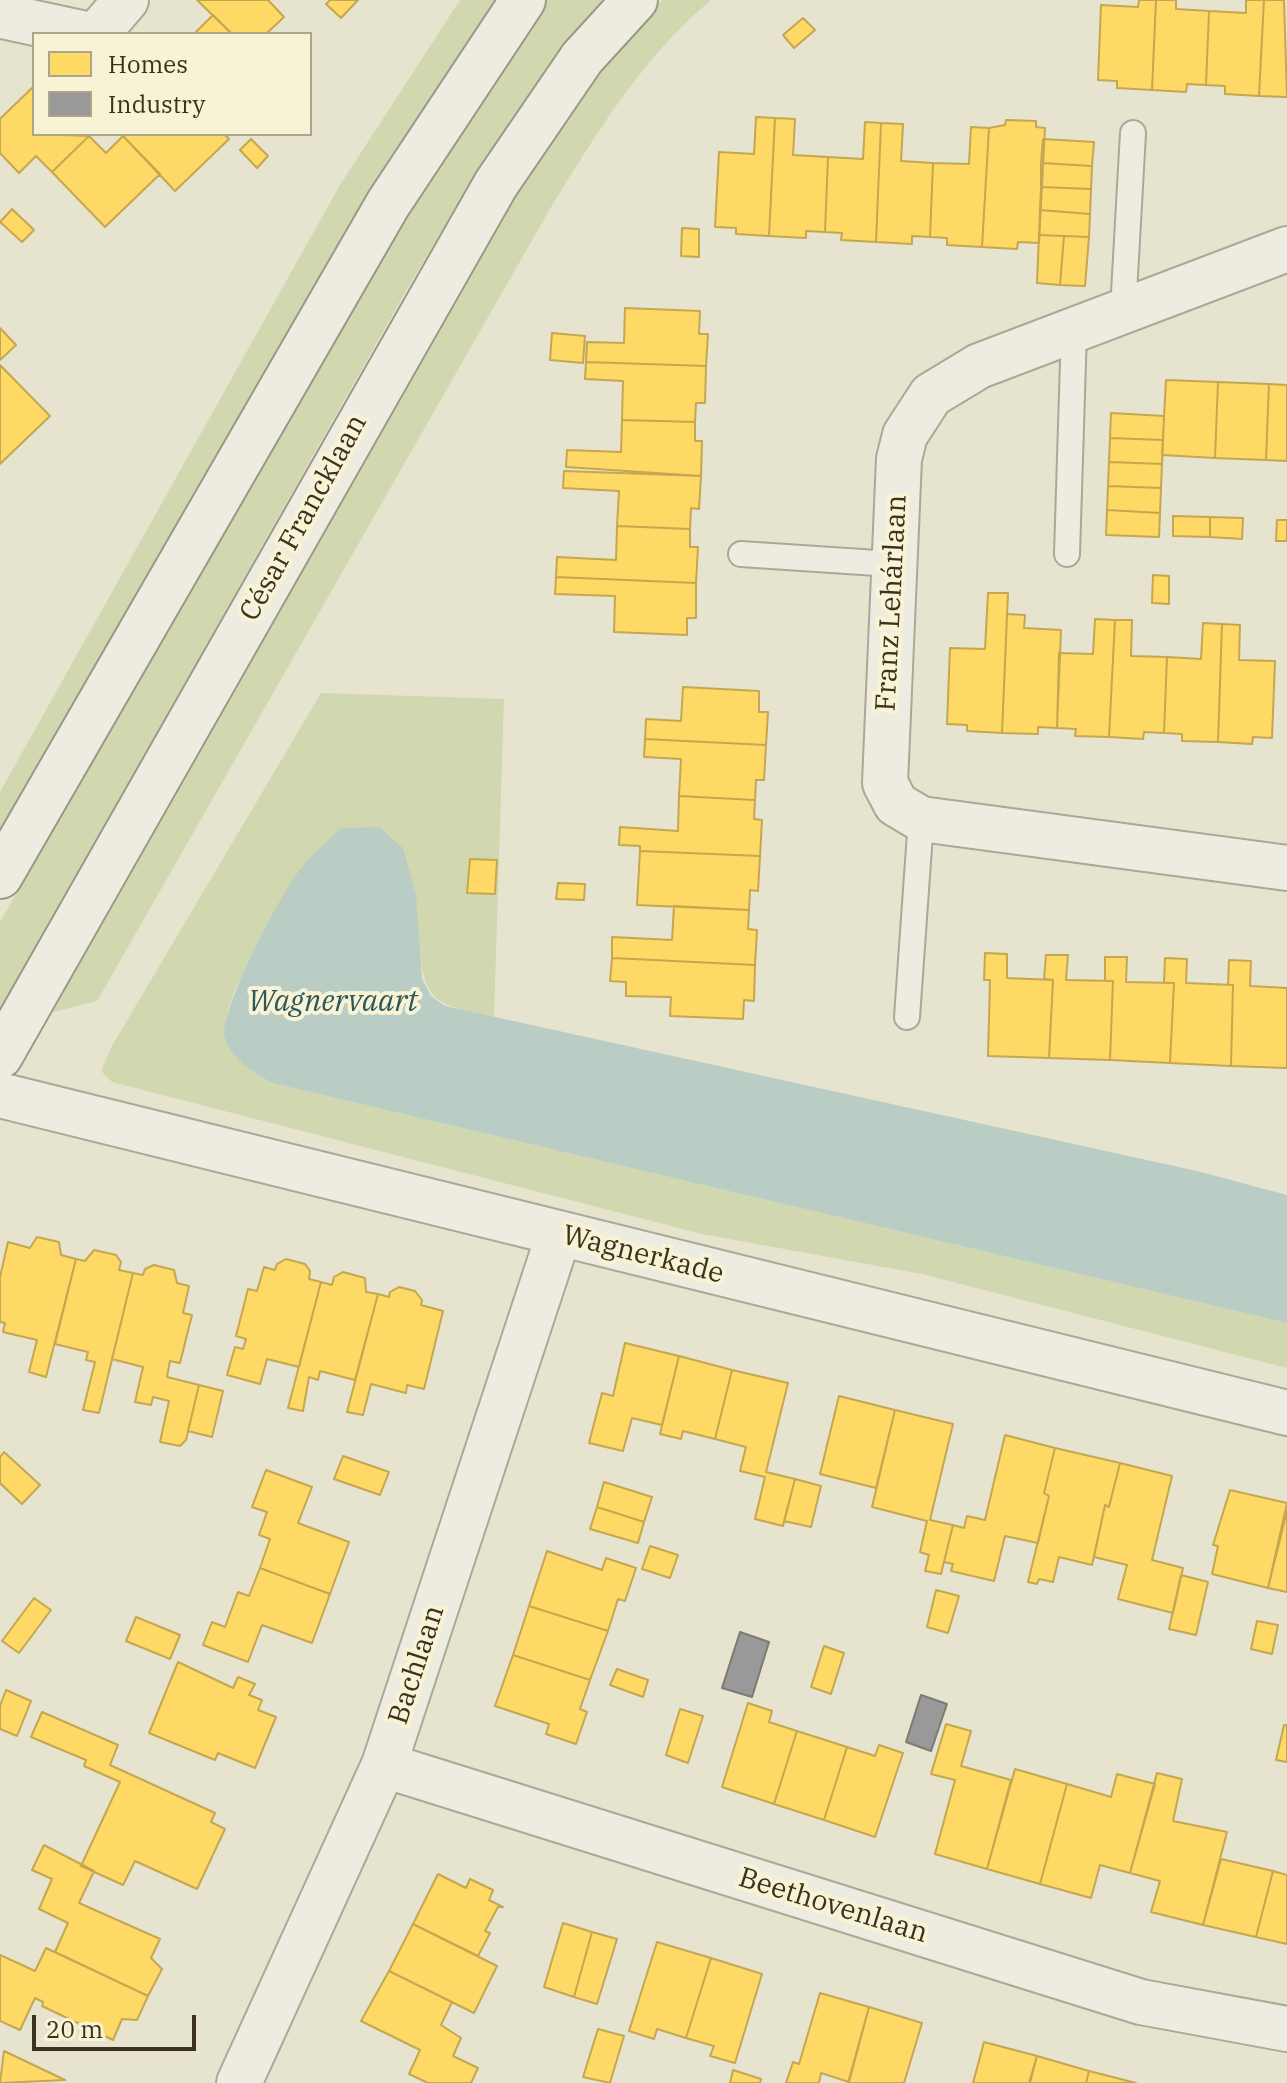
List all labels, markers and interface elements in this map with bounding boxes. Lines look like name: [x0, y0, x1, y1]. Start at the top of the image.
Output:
legend: [32, 32, 312, 136]
text: Homes: [108, 48, 188, 80]
text: Industry: [108, 88, 205, 120]
street label: César Francklaan: [233, 409, 375, 627]
street label: Franz Lehárlaan: [870, 494, 914, 712]
water label: Wagnervaart: [248, 984, 418, 1020]
street label: Wagnerkade: [559, 1219, 727, 1291]
street label: Bachlaan: [382, 1601, 452, 1729]
street label: Beethovenlaan: [734, 1861, 932, 1951]
scale bar: [36, 1999, 200, 2049]
text: 20 m: [46, 2013, 103, 2045]

